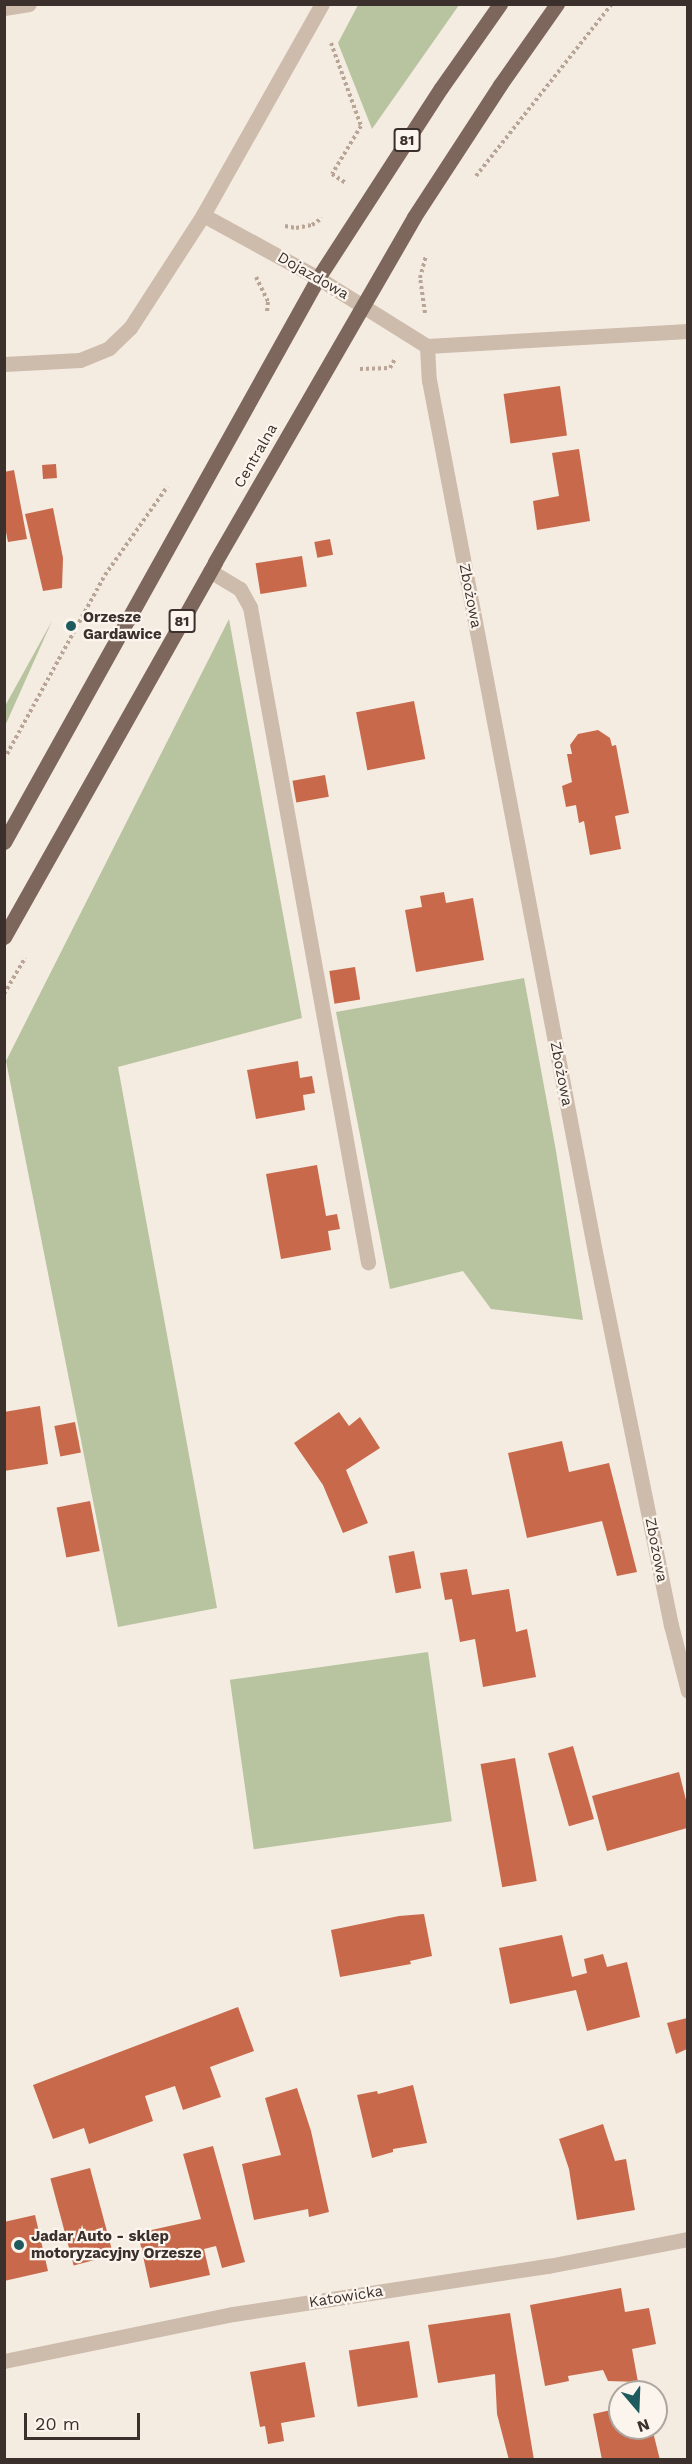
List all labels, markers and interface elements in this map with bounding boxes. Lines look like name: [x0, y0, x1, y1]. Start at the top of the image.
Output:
road number: 81: [394, 129, 420, 151]
street label: Dojazdowa: [274, 248, 352, 304]
street label: Centralna: [230, 421, 282, 491]
street label: Zbożowa: [455, 562, 485, 630]
place label: Orzesze Gardawice: [83, 608, 162, 643]
road number: 81: [168, 610, 195, 632]
marker: Orzesze Gardawice: [64, 619, 78, 633]
street label: Zbożowa: [546, 1040, 576, 1108]
street label: Zbożowa: [641, 1516, 671, 1584]
place label: Jadar Auto - sklep motoryzacyjny Orzesze: [31, 2227, 202, 2262]
marker: Jadar Auto - sklep motoryzacyjny Orzesze: [12, 2238, 26, 2252]
street label: Katowicka: [308, 2282, 384, 2312]
north arrow: [608, 2380, 668, 2440]
scale bar: [27, 2401, 142, 2439]
text: 20 m: [35, 2413, 80, 2434]
text: N: [635, 2415, 652, 2437]

